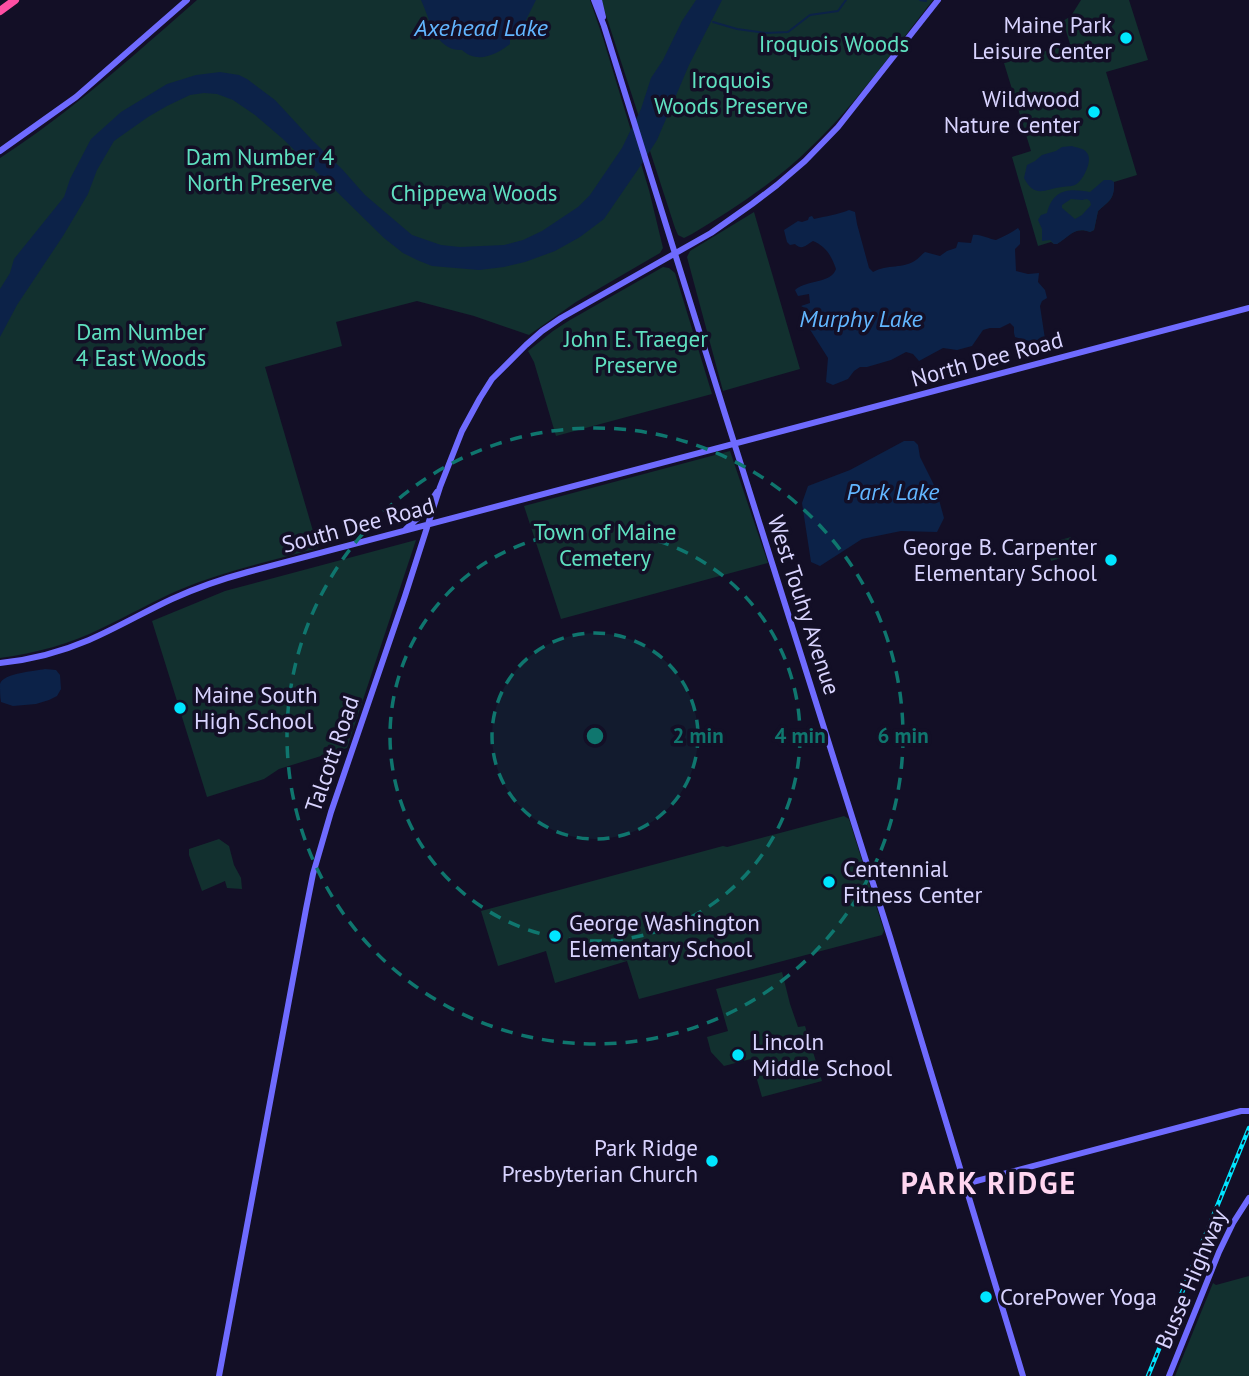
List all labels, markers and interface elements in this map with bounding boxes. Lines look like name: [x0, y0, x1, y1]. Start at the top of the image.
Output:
place label: Maine Park Leisure Center: [972, 10, 1112, 65]
water label: Axehead Lake: [413, 12, 548, 43]
park label: Iroquois Woods: [759, 29, 909, 58]
marker: Maine Park Leisure Center: [1118, 30, 1134, 46]
park label: Iroquois Woods Preserve: [654, 65, 808, 120]
place label: Wildwood Nature Center: [944, 84, 1080, 139]
marker: Wildwood Nature Center: [1086, 104, 1102, 120]
park label: Dam Number 4 North Preserve: [186, 142, 335, 197]
park label: Chippewa Woods: [390, 178, 558, 207]
water label: Murphy Lake: [799, 303, 923, 334]
park label: Dam Number 4 East Woods: [76, 317, 206, 372]
park label: John E. Traeger Preserve: [563, 324, 708, 379]
street label: North Dee Road: [908, 324, 1066, 393]
water label: Park Lake: [847, 476, 939, 507]
street label: South Dee Road: [279, 490, 437, 559]
street label: West Touhy Avenue: [762, 511, 847, 698]
park label: Town of Maine Cemetery: [533, 517, 677, 572]
place label: George B. Carpenter Elementary School: [903, 532, 1097, 587]
marker: George B. Carpenter Elementary School: [1103, 552, 1119, 568]
place label: Maine South High School: [194, 680, 318, 735]
street label: Talcott Road: [298, 692, 365, 816]
marker: Maine South High School: [172, 700, 188, 716]
text: 2 min: [672, 722, 724, 749]
text: 4 min: [774, 722, 826, 749]
text: 6 min: [877, 722, 929, 749]
centre of rings: [583, 724, 607, 748]
place label: Centennial Fitness Center: [843, 854, 982, 909]
marker: Centennial Fitness Center: [821, 874, 837, 890]
place label: George Washington Elementary School: [569, 908, 760, 963]
marker: George Washington Elementary School: [547, 928, 563, 944]
place label: Lincoln Middle School: [752, 1027, 892, 1082]
marker: Lincoln Middle School: [730, 1047, 746, 1063]
place label: Park Ridge Presbyterian Church: [502, 1133, 698, 1188]
marker: Park Ridge Presbyterian Church: [704, 1153, 720, 1169]
district label: PARK RIDGE: [901, 1163, 1077, 1202]
street label: Busse Highway: [1148, 1204, 1233, 1353]
place label: CorePower Yoga: [1000, 1282, 1157, 1311]
marker: CorePower Yoga: [978, 1289, 994, 1305]

